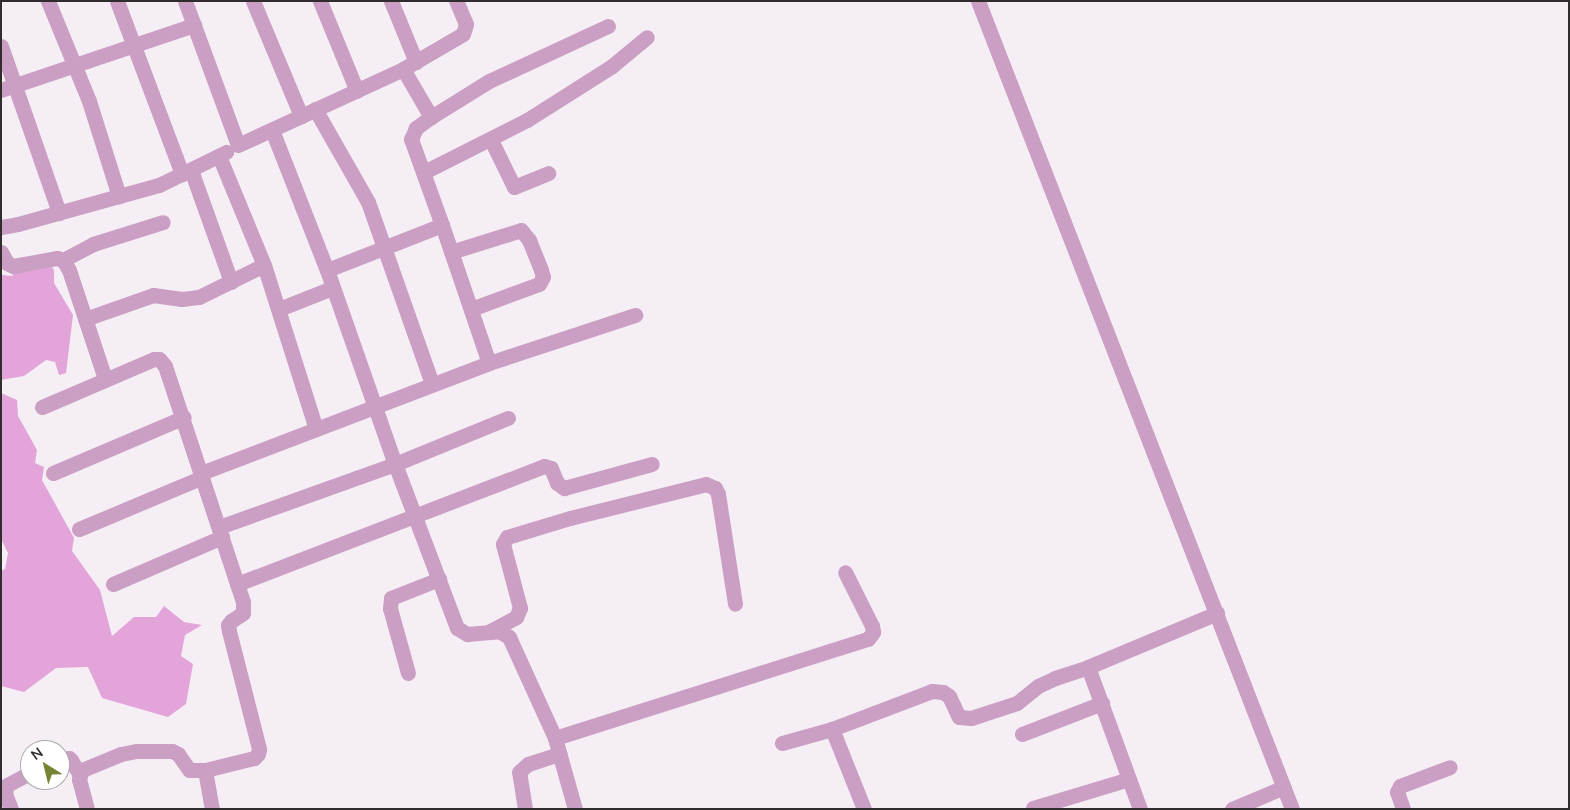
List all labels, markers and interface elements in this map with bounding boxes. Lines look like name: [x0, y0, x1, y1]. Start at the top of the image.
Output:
north arrow: [20, 740, 70, 790]
text: N: [27, 743, 46, 764]

